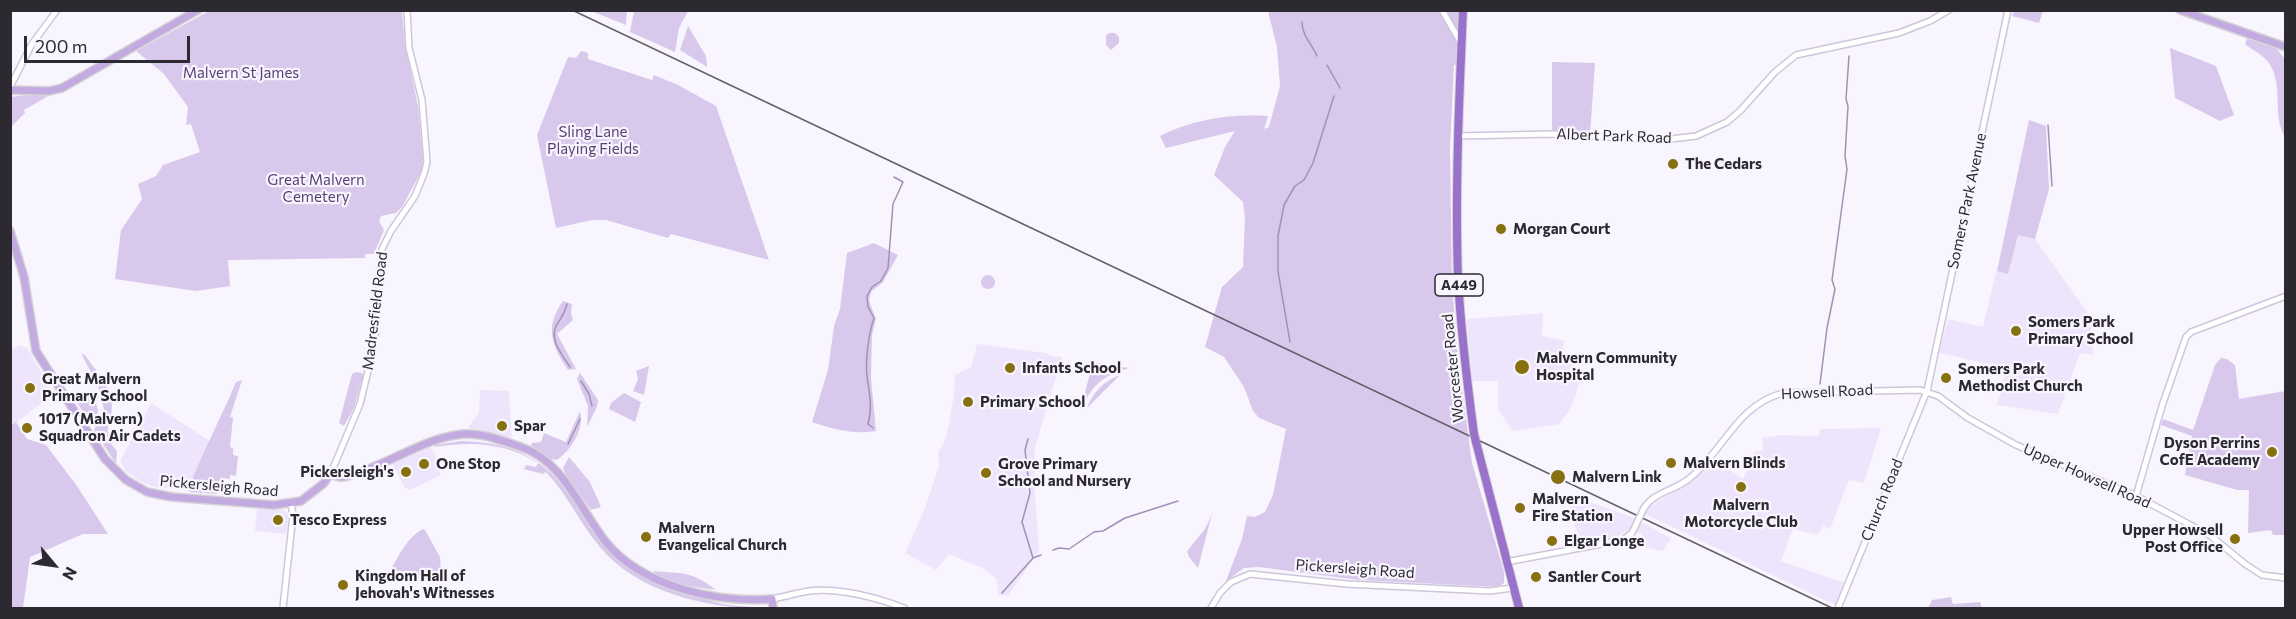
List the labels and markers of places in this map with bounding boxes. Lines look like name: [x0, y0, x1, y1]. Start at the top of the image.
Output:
place label: The Cedars: [1685, 155, 1762, 173]
marker: The Cedars: [1666, 157, 1680, 171]
place label: Morgan Court: [1513, 220, 1610, 238]
marker: Morgan Court: [1494, 222, 1508, 236]
place label: Somers Park Primary School: [2028, 313, 2133, 348]
marker: Somers Park Primary School: [2009, 324, 2023, 338]
place label: Malvern Community Hospital: [1536, 349, 1677, 384]
marker: Malvern Community Hospital: [1513, 358, 1531, 376]
place label: Infants School: [1022, 359, 1121, 377]
place label: Somers Park Methodist Church: [1958, 360, 2083, 395]
marker: Infants School: [1003, 361, 1017, 375]
place label: Great Malvern Primary School: [42, 370, 147, 405]
marker: Somers Park Methodist Church: [1939, 371, 1953, 385]
marker: Great Malvern Primary School: [23, 381, 37, 395]
place label: Primary School: [980, 393, 1085, 411]
marker: Primary School: [961, 395, 975, 409]
place label: 1017 (Malvern) Squadron Air Cadets: [39, 410, 181, 445]
place label: Spar: [514, 417, 546, 435]
marker: Spar: [495, 419, 509, 433]
marker: 1017 (Malvern) Squadron Air Cadets: [20, 421, 34, 435]
place label: Dyson Perrins CofE Academy: [2160, 434, 2260, 469]
marker: Dyson Perrins CofE Academy: [2265, 445, 2279, 459]
place label: Malvern Blinds: [1683, 454, 1785, 472]
place label: One Stop: [436, 455, 501, 473]
place label: Grove Primary School and Nursery: [998, 455, 1131, 490]
marker: Malvern Blinds: [1664, 456, 1678, 470]
marker: One Stop: [417, 457, 431, 471]
place label: Pickersleigh's: [300, 463, 394, 481]
marker: Pickersleigh's: [399, 465, 413, 479]
marker: Grove Primary School and Nursery: [979, 466, 993, 480]
marker: Malvern Link: [1549, 468, 1567, 486]
place label: Malvern Link: [1572, 468, 1662, 486]
marker: Malvern Motorcycle Club: [1734, 480, 1748, 494]
place label: Malvern Fire Station: [1532, 490, 1613, 525]
place label: Malvern Motorcycle Club: [1684, 496, 1798, 531]
marker: Malvern Fire Station: [1513, 501, 1527, 515]
place label: Tesco Express: [290, 511, 387, 529]
marker: Tesco Express: [271, 513, 285, 527]
place label: Malvern Evangelical Church: [658, 519, 787, 554]
place label: Upper Howsell Post Office: [2122, 521, 2223, 556]
marker: Malvern Evangelical Church: [639, 530, 653, 544]
place label: Elgar Longe: [1564, 532, 1645, 550]
marker: Upper Howsell Post Office: [2228, 532, 2242, 546]
marker: Elgar Longe: [1545, 534, 1559, 548]
place label: Kingdom Hall of Jehovah's Witnesses: [355, 567, 494, 602]
place label: Santler Court: [1548, 568, 1641, 586]
marker: Santler Court: [1529, 570, 1543, 584]
marker: Kingdom Hall of Jehovah's Witnesses: [336, 578, 350, 592]

